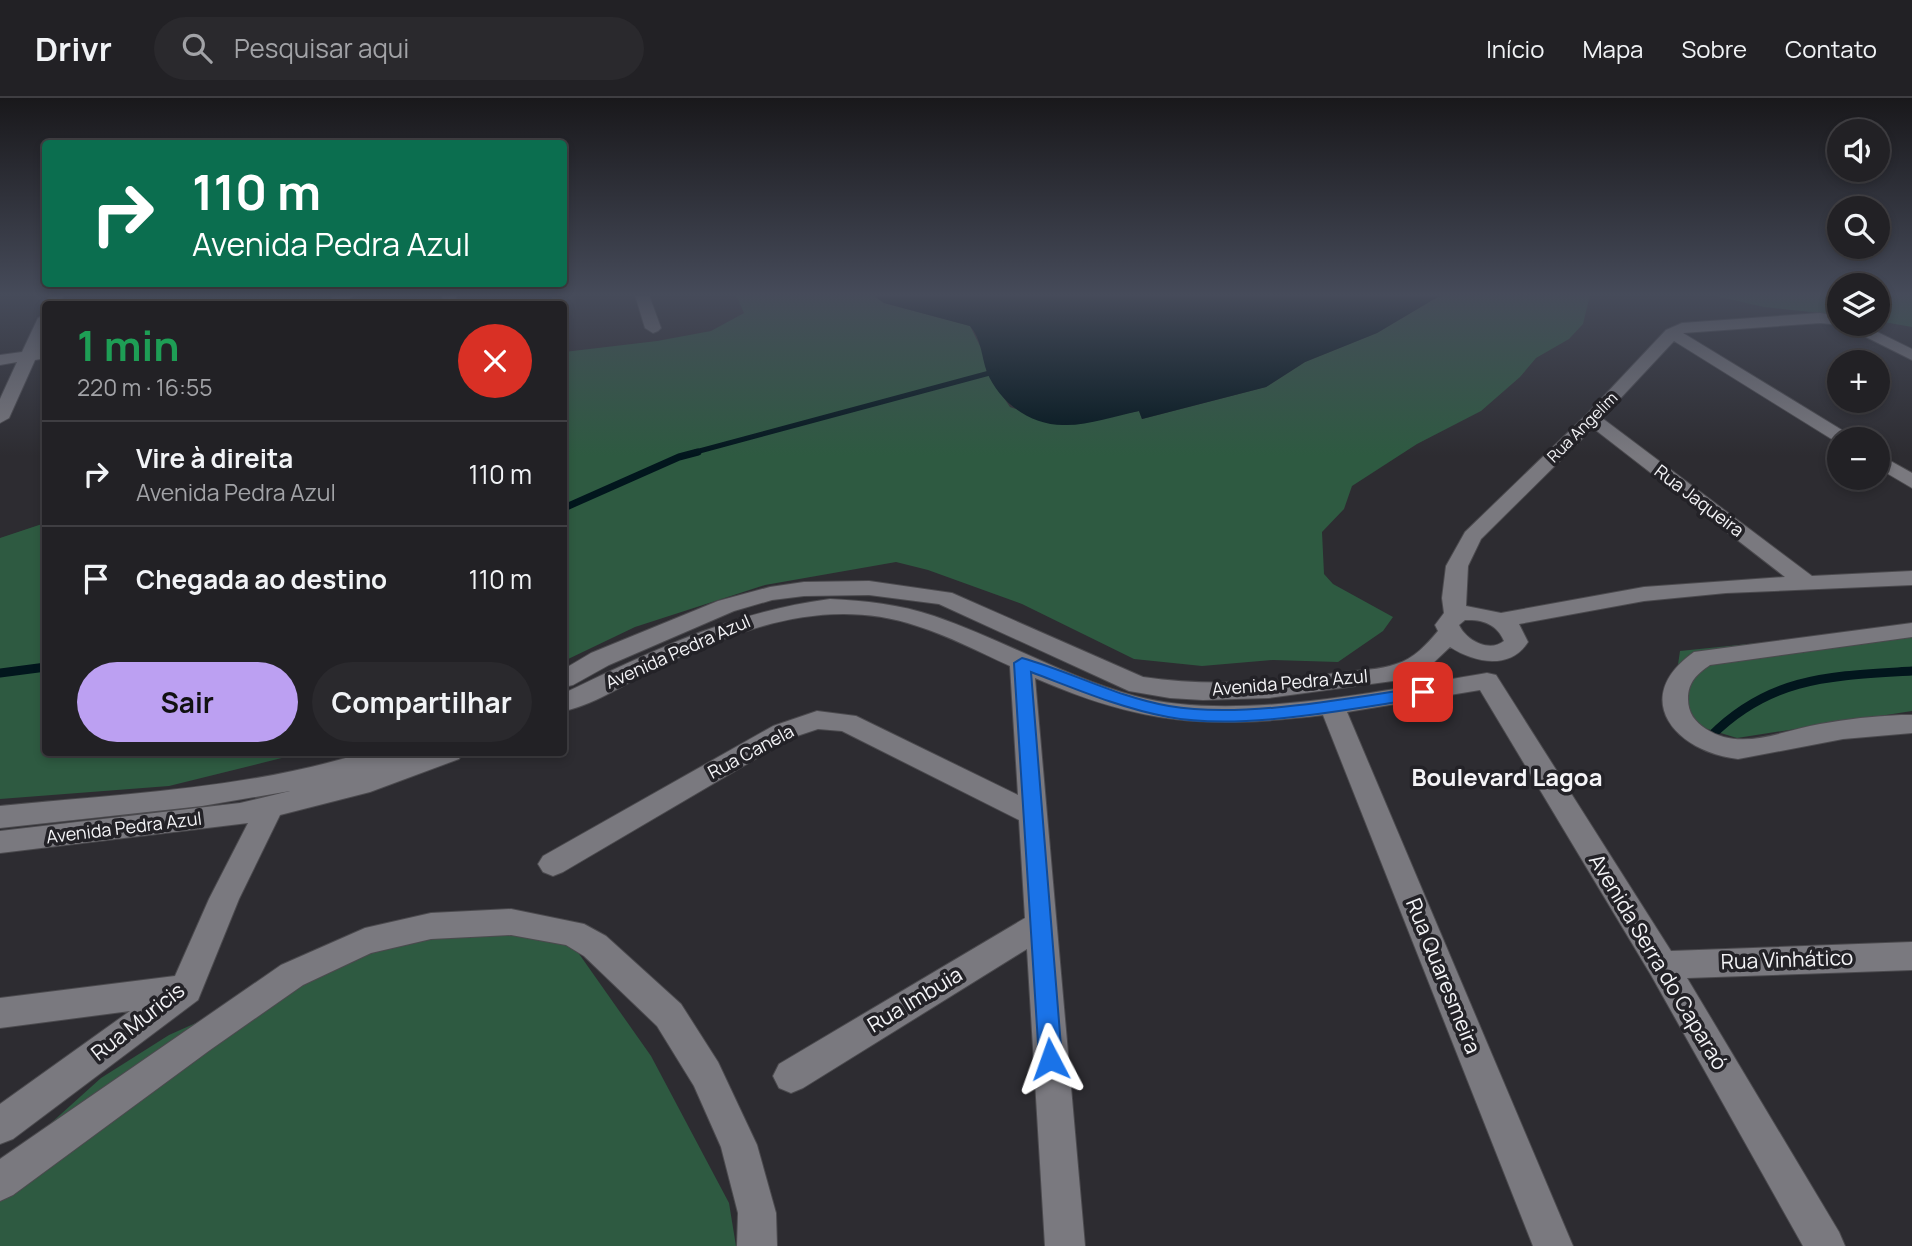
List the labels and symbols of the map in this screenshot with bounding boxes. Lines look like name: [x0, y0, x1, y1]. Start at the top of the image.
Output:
street label: Rua Angelim: [1542, 387, 1622, 467]
street label: Rua Jaqueira: [1650, 459, 1749, 542]
street label: Avenida Pedra Azul: [601, 608, 754, 694]
pin: [1393, 662, 1453, 722]
street label: Avenida Pedra Azul: [1211, 663, 1369, 701]
street label: Rua Canela: [703, 718, 798, 784]
district label: Boulevard Lagoa: [1411, 760, 1603, 793]
street label: Avenida Pedra Azul: [45, 806, 203, 848]
street label: Avenida Serra do Caparaó: [1583, 848, 1735, 1075]
street label: Rua Quaresmeira: [1400, 894, 1488, 1058]
street label: Rua Vinhático: [1720, 943, 1854, 975]
street label: Rua Imbuia: [862, 960, 967, 1038]
street label: Rua Muricis: [85, 976, 190, 1067]
position arrow: [1013, 1022, 1087, 1096]

